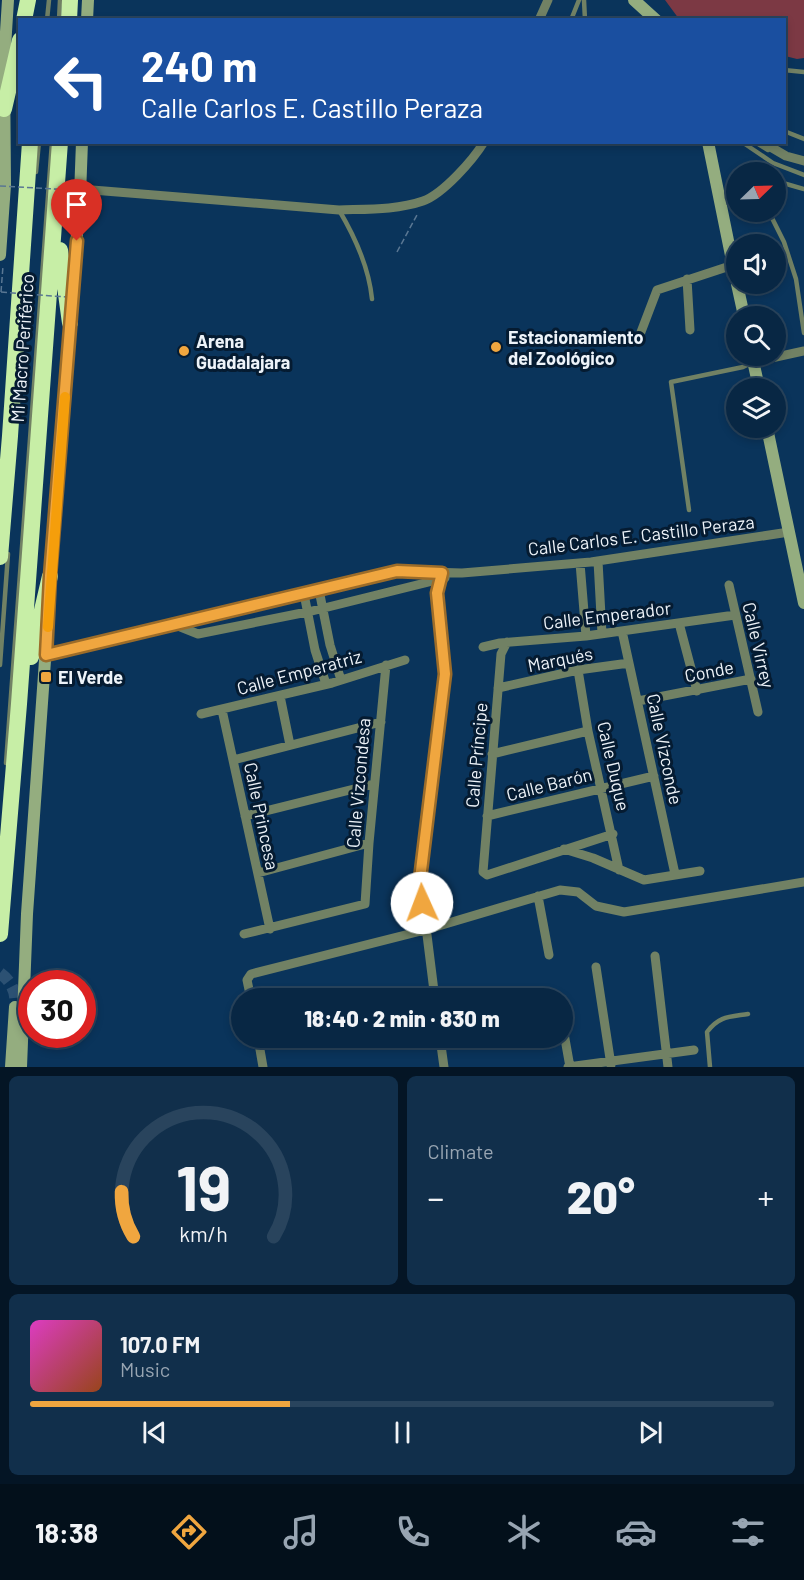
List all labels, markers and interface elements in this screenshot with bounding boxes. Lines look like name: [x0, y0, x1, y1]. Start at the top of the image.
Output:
text: 240 m: [141, 40, 257, 90]
icon: left: [42, 42, 120, 120]
text: Calle Carlos E. Castillo Peraza: [141, 91, 483, 123]
north arrow: [726, 162, 786, 222]
map controls: [726, 162, 786, 438]
pin: [51, 179, 102, 241]
icon: arrive: [60, 188, 93, 221]
button: sound: [726, 234, 786, 294]
street label: Mi Macro Periférico: [6, 273, 38, 423]
button: search: [726, 306, 786, 366]
place label: Estacionamiento del Zoológico: [508, 326, 644, 369]
place label: Arena Guadalajara: [196, 330, 290, 373]
marker: Estacionamiento del Zoológico: [489, 340, 503, 354]
marker: Arena Guadalajara: [177, 344, 191, 358]
button: layers: [726, 378, 786, 438]
street label: Calle Carlos E. Castillo Peraza: [526, 510, 756, 560]
street label: Calle Emperador: [542, 596, 673, 634]
street label: Calle Virrey: [738, 600, 780, 690]
street label: Marqués: [525, 642, 595, 676]
street label: Calle Emperatriz: [234, 645, 364, 699]
street label: Conde: [682, 655, 736, 687]
place label: El Verde: [58, 666, 123, 688]
marker: El Verde: [39, 670, 53, 684]
street label: Calle Vizconde: [643, 692, 687, 806]
street label: Calle Príncipe: [460, 702, 492, 808]
street label: Calle Vizcondesa: [341, 717, 375, 849]
street label: Calle Duque: [593, 719, 635, 813]
street label: Calle Princesa: [240, 760, 284, 872]
street label: Calle Barón: [504, 763, 594, 805]
position arrow: [390, 871, 454, 935]
speed limit sign: 30: [18, 970, 96, 1048]
text: 18:40 · 2 min · 830 m: [304, 1005, 500, 1031]
text: Climate: [428, 1139, 494, 1163]
text: 19: [176, 1149, 231, 1223]
text: 20°: [567, 1169, 635, 1223]
text: −: [428, 1177, 444, 1217]
text: +: [758, 1177, 774, 1217]
text: km/h: [179, 1222, 228, 1247]
text: 107.0 FM: [120, 1331, 200, 1357]
text: Music: [120, 1357, 170, 1381]
icon: previous: [138, 1416, 171, 1449]
icon: pause: [386, 1416, 419, 1449]
icon: next: [634, 1416, 667, 1449]
icon: directions: [168, 1511, 210, 1553]
icon: music: [280, 1511, 322, 1553]
icon: phone: [392, 1511, 434, 1553]
icon: climate: [503, 1511, 545, 1553]
icon: car: [615, 1511, 657, 1553]
icon: filters: [727, 1511, 769, 1553]
text: 18:38: [35, 1516, 98, 1548]

